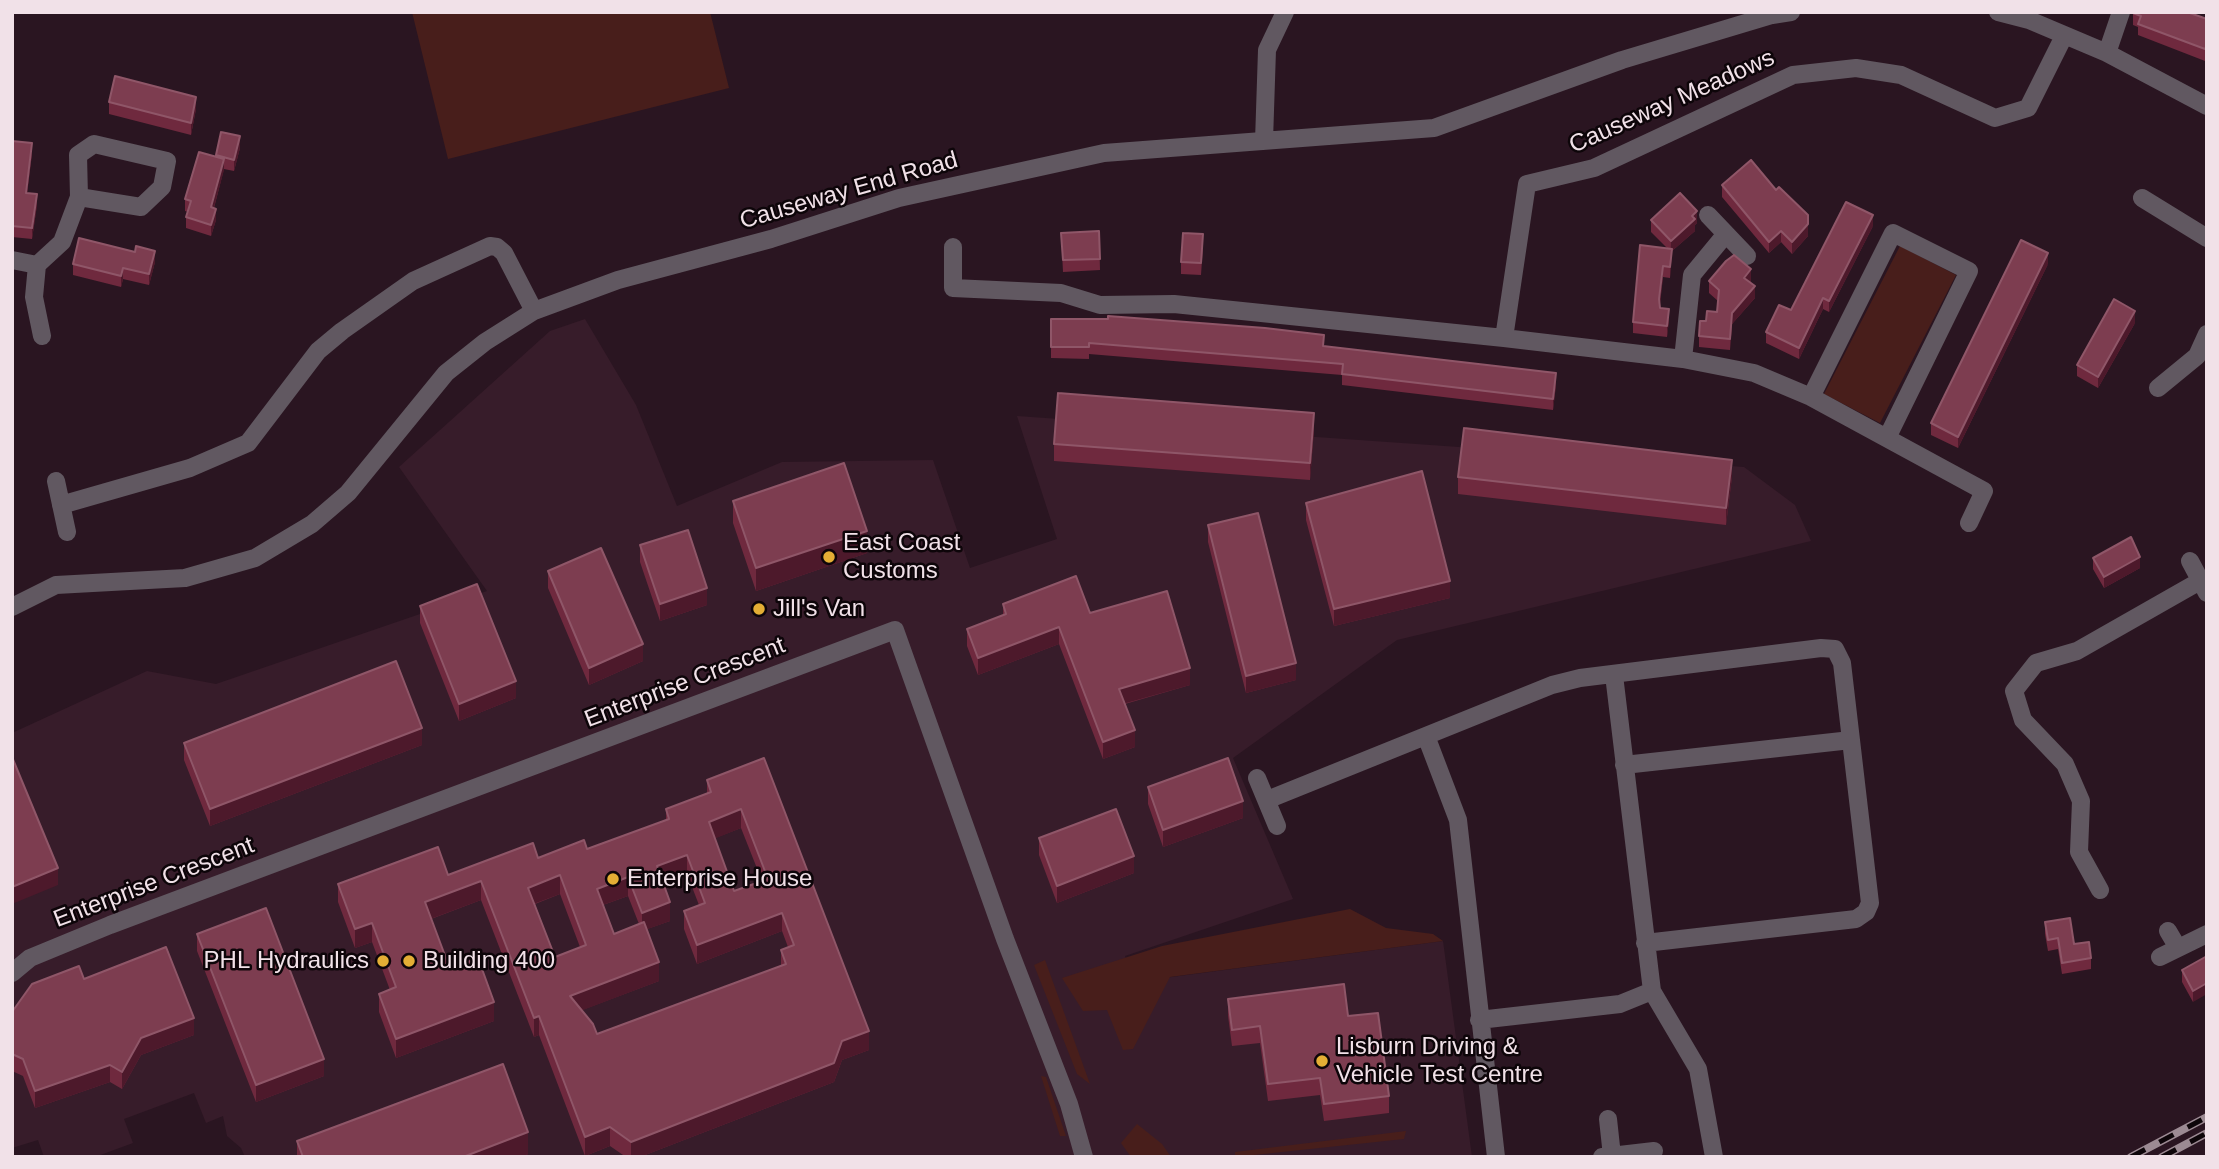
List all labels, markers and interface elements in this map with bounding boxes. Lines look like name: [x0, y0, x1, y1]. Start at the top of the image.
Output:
street label: Causeway Meadows: [1565, 44, 1779, 160]
street label: Causeway End Road: [737, 146, 961, 236]
place label: East Coast Customs: [843, 529, 960, 585]
marker: East Coast Customs: [821, 549, 837, 565]
place label: Jill's Van: [773, 595, 865, 623]
marker: Jill's Van: [751, 601, 767, 617]
street label: Enterprise Crescent: [581, 632, 789, 734]
street label: Enterprise Crescent: [50, 832, 258, 934]
place label: Enterprise House: [627, 865, 812, 893]
marker: Enterprise House: [605, 871, 621, 887]
place label: PHL Hydraulics: [204, 947, 369, 975]
place label: Building 400: [423, 947, 555, 975]
marker: PHL Hydraulics: [375, 953, 391, 969]
marker: Building 400: [401, 953, 417, 969]
place label: Lisburn Driving & Vehicle Test Centre: [1336, 1033, 1543, 1089]
marker: Lisburn Driving & Vehicle Test Centre: [1314, 1053, 1330, 1069]

